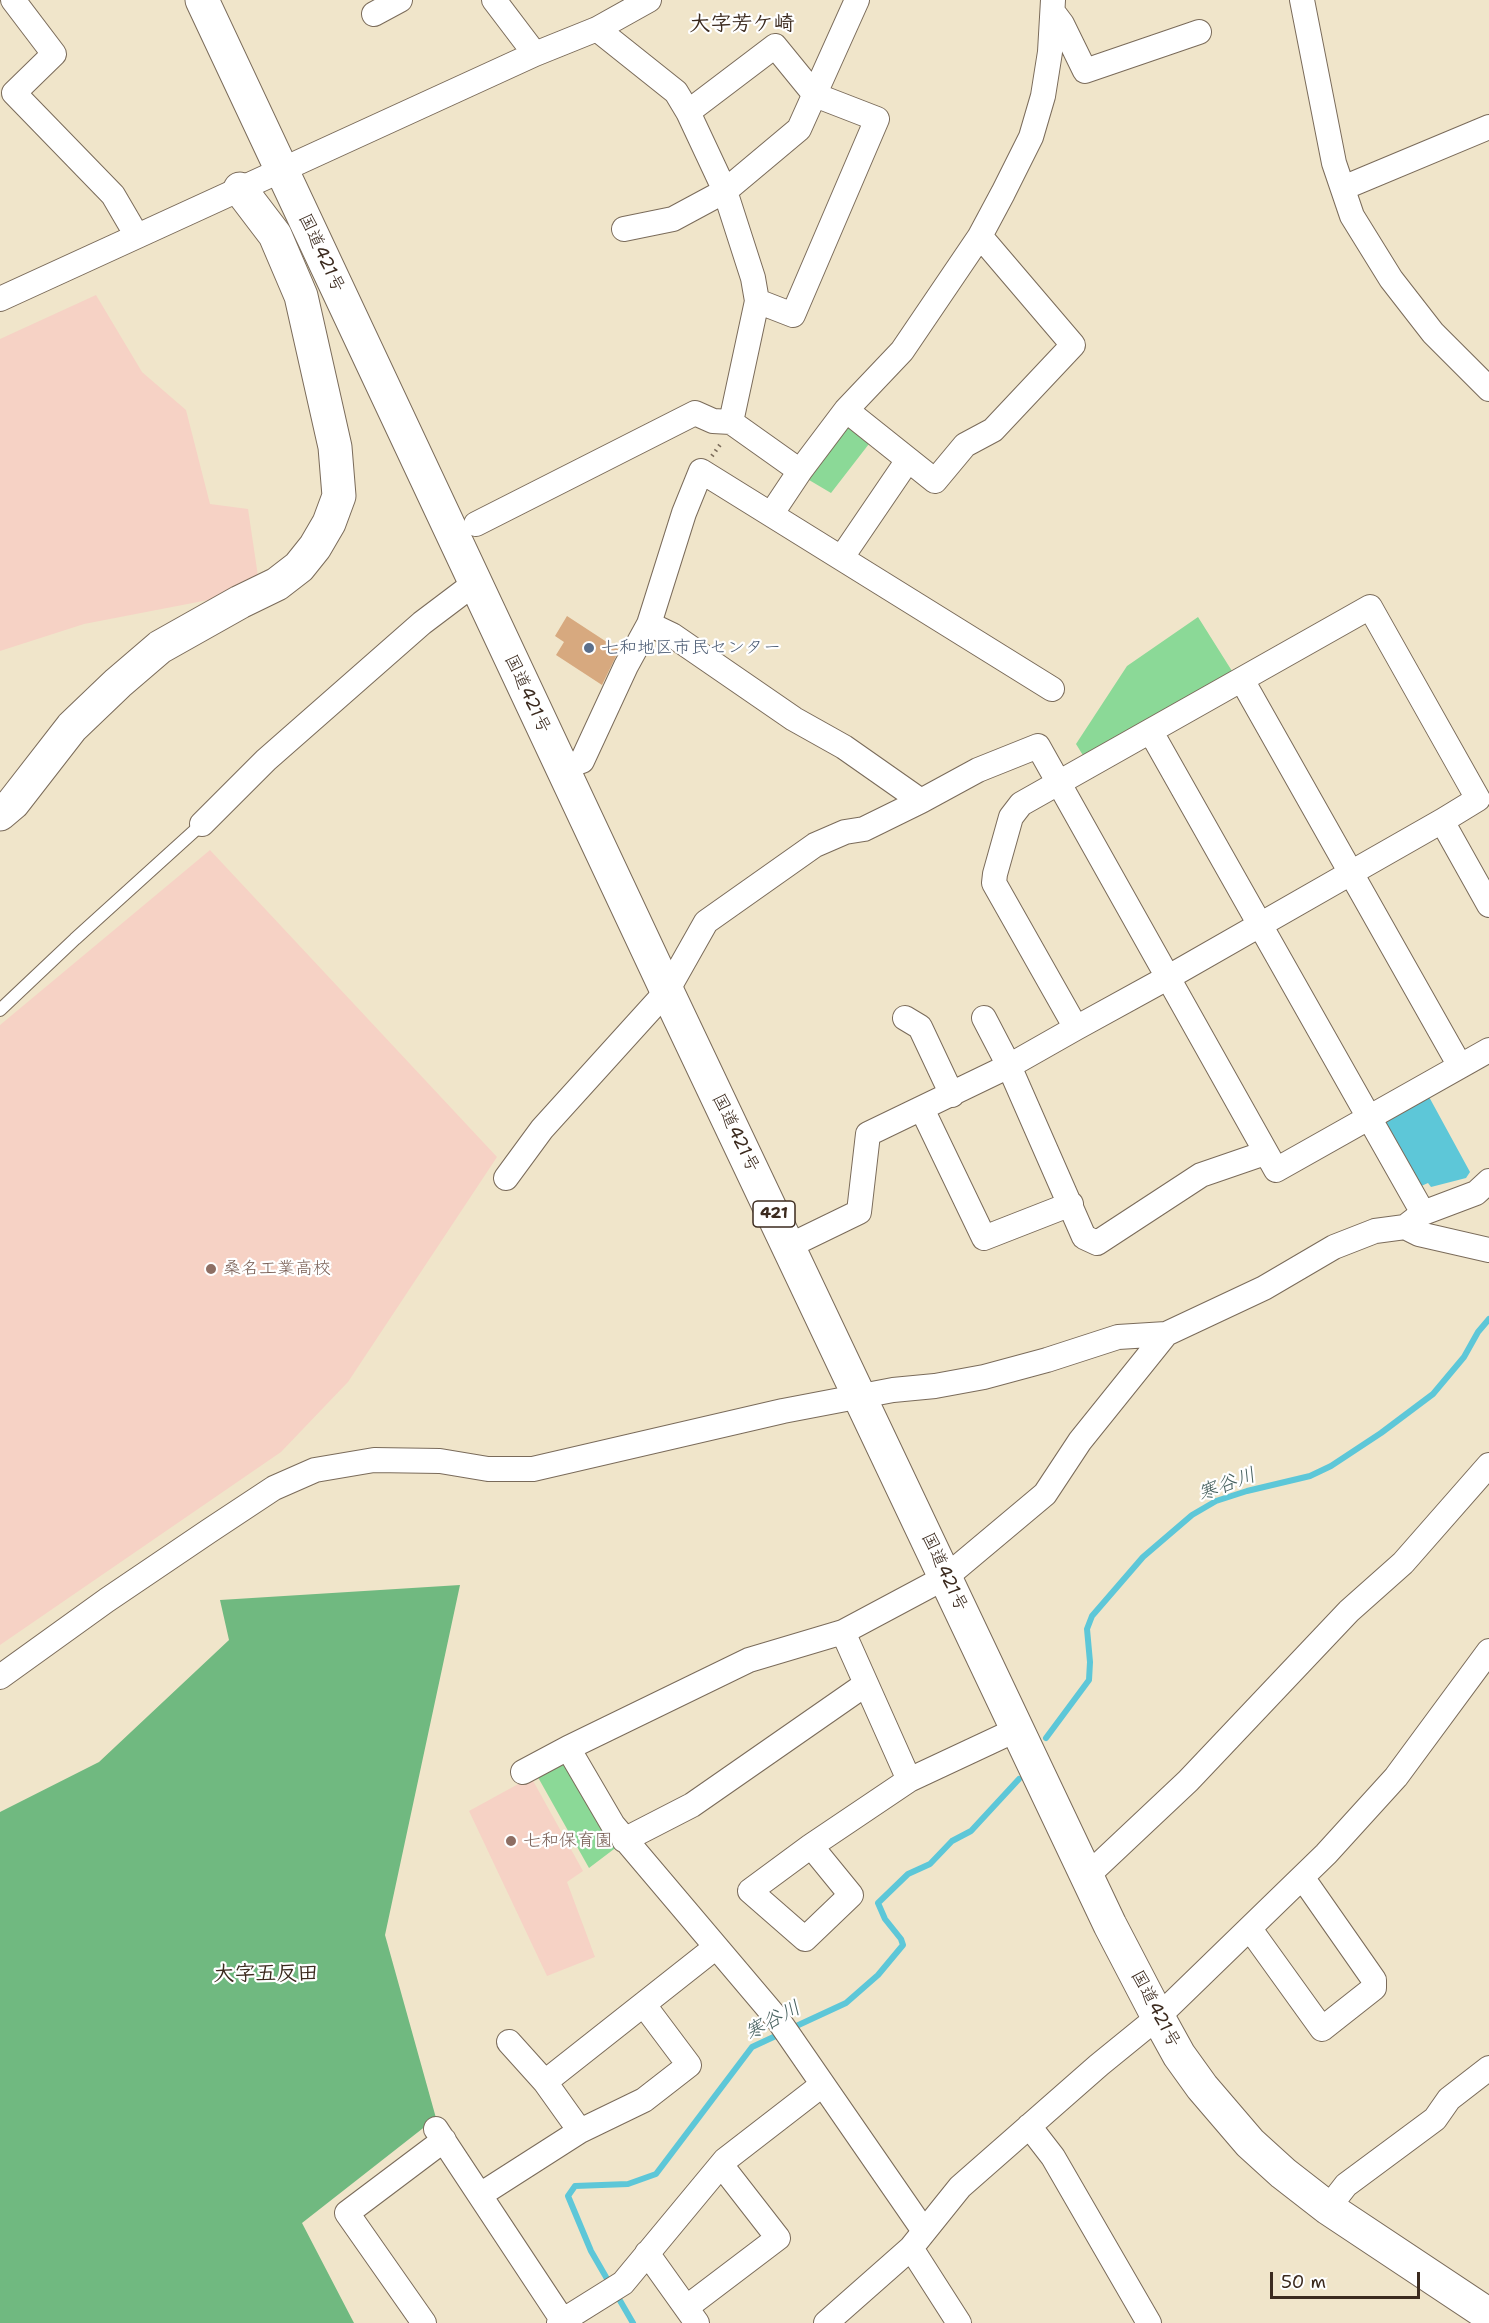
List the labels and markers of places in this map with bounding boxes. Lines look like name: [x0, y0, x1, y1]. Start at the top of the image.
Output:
place label: 七和地区市民センター: [601, 637, 781, 659]
marker: 七和地区市民センター: [582, 641, 596, 655]
place label: 桑名工業高校: [223, 1258, 331, 1280]
marker: 桑名工業高校: [204, 1262, 218, 1276]
place label: 七和保育園: [523, 1830, 613, 1852]
marker: 七和保育園: [504, 1834, 518, 1848]

